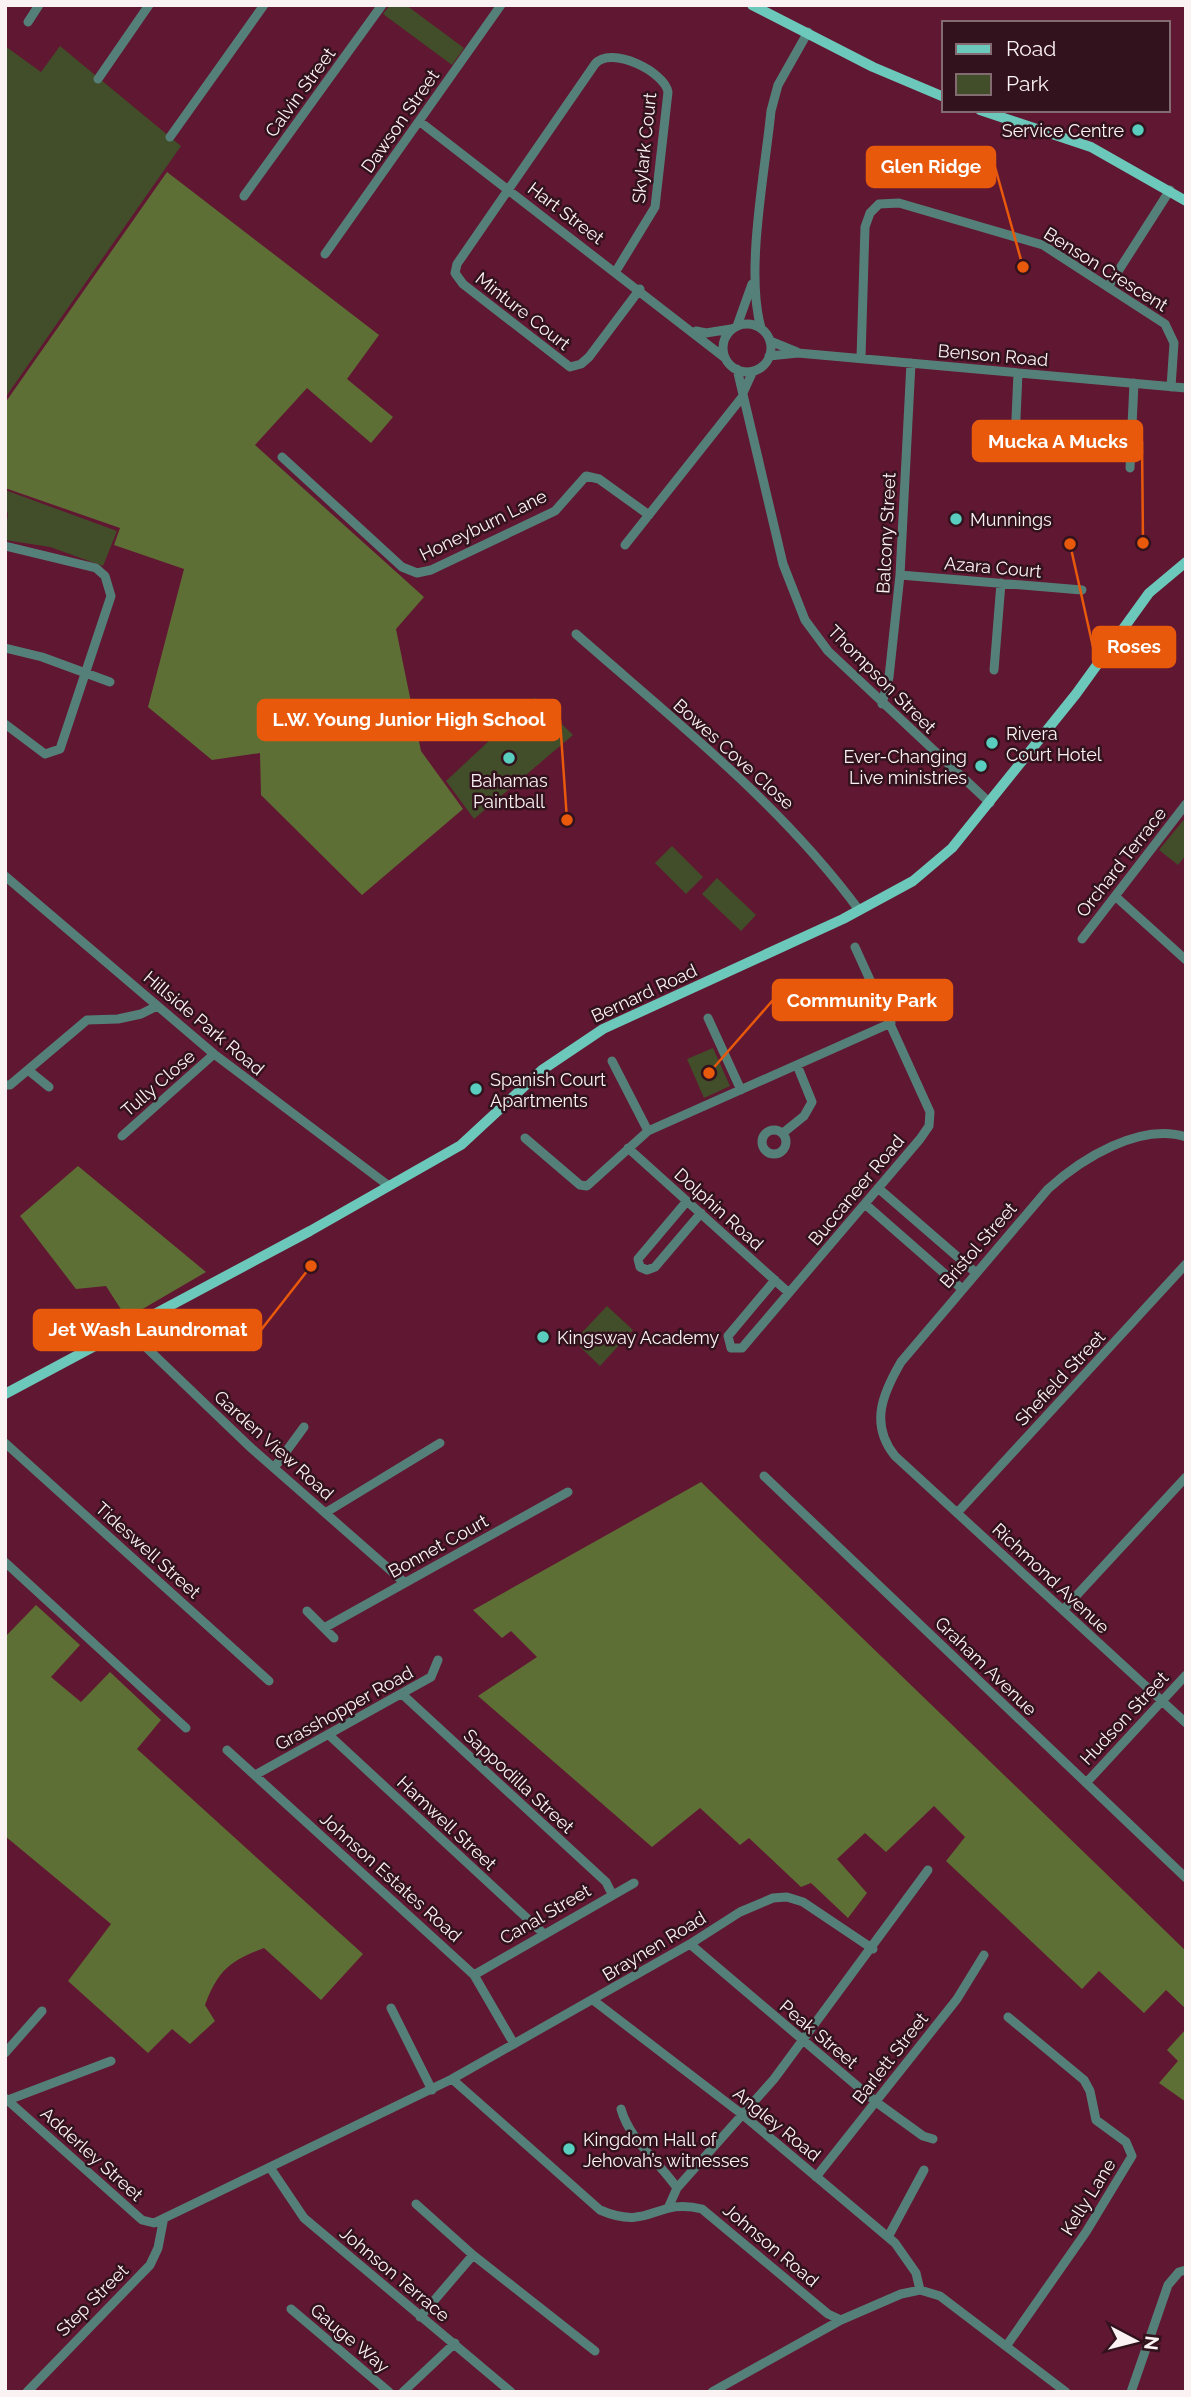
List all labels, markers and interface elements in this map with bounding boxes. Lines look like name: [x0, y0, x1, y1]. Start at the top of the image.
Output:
legend: [942, 21, 1170, 112]
text: Road: [1006, 36, 1056, 61]
street label: Calvin Street: [261, 43, 339, 141]
street label: Dawson Street: [357, 65, 443, 177]
text: Park: [1006, 71, 1049, 96]
street label: Skylark Court: [628, 91, 660, 205]
place label: Service Centre: [1002, 120, 1124, 141]
marker: Service Centre: [1130, 122, 1146, 138]
callout: Glen Ridge: [867, 147, 995, 187]
text: Glen Ridge: [881, 155, 981, 177]
street label: Hart Street: [524, 178, 608, 248]
street label: Benson Crescent: [1040, 222, 1172, 316]
street label: Minture Court: [472, 268, 574, 354]
street label: Benson Road: [937, 340, 1049, 370]
callout: Mucka A Mucks: [973, 421, 1142, 461]
text: Mucka A Mucks: [988, 430, 1128, 452]
street label: Balcony Street: [872, 472, 900, 594]
street label: Honeyburn Lane: [416, 485, 550, 565]
place label: Munnings: [970, 509, 1052, 530]
marker: Munnings: [948, 511, 964, 527]
street label: Azara Court: [943, 552, 1043, 582]
street label: Thompson Street: [824, 621, 940, 737]
callout: Roses: [1093, 627, 1175, 667]
text: Roses: [1107, 635, 1161, 657]
street label: Bowes Cove Close: [669, 694, 799, 814]
callout: L.W. Young Junior High School: [258, 700, 560, 740]
text: L.W. Young Junior High School: [273, 708, 546, 730]
place label: Rivera Court Hotel: [1006, 723, 1102, 765]
marker: Rivera Court Hotel: [984, 735, 1000, 751]
place label: Ever-Changing Live ministries: [843, 746, 967, 788]
marker: Bahamas Paintball: [501, 750, 517, 766]
marker: Ever-Changing Live ministries: [973, 758, 989, 774]
place label: Bahamas Paintball: [470, 770, 548, 812]
street label: Orchard Terrace: [1072, 803, 1171, 921]
street label: Bernard Road: [588, 959, 700, 1027]
street label: Hillside Park Road: [140, 967, 268, 1079]
callout: Community Park: [773, 980, 952, 1020]
text: Community Park: [787, 989, 938, 1011]
street label: Tully Close: [117, 1045, 199, 1121]
place label: Spanish Court Apartments: [490, 1069, 606, 1111]
marker: Spanish Court Apartments: [468, 1081, 484, 1097]
street label: Buccaneer Road: [804, 1131, 908, 1249]
street label: Dolphin Road: [670, 1164, 768, 1254]
street label: Bristol Street: [935, 1198, 1021, 1292]
callout: Jet Wash Laundromat: [34, 1310, 261, 1350]
text: Jet Wash Laundromat: [49, 1318, 248, 1340]
street label: Shefield Street: [1011, 1326, 1109, 1430]
place label: Kingsway Academy: [557, 1327, 720, 1348]
marker: Kingsway Academy: [535, 1329, 551, 1345]
street label: Garden View Road: [210, 1386, 338, 1504]
street label: Tideswell Street: [91, 1497, 205, 1603]
street label: Bonnet Court: [384, 1510, 492, 1582]
street label: Richmond Avenue: [988, 1518, 1114, 1638]
street label: Graham Avenue: [931, 1612, 1041, 1720]
street label: Grasshopper Road: [272, 1661, 416, 1755]
street label: Hudson Street: [1076, 1667, 1172, 1769]
street label: Sappodilla Street: [460, 1725, 578, 1837]
street label: Hamwell Street: [393, 1772, 501, 1874]
street label: Johnson Estates Road: [316, 1808, 466, 1946]
street label: Canal Street: [496, 1880, 594, 1948]
street label: Braynen Road: [599, 1907, 709, 1985]
street label: Peak Street: [776, 1995, 862, 2073]
street label: Barlett Street: [848, 2008, 932, 2108]
street label: Angley Road: [729, 2082, 825, 2166]
street label: Adderley Street: [37, 2103, 147, 2205]
place label: Kingdom Hall of Jehovah’s witnesses: [583, 2129, 749, 2171]
marker: Kingdom Hall of Jehovah’s witnesses: [561, 2141, 577, 2157]
street label: Kelly Lane: [1056, 2154, 1120, 2239]
street label: Johnson Road: [719, 2199, 823, 2291]
street label: Johnson Terrace: [336, 2222, 454, 2326]
street label: Step Street: [52, 2260, 132, 2340]
street label: Gauge Way: [306, 2299, 394, 2377]
north arrow: [1100, 2306, 1170, 2376]
text: N: [1140, 2335, 1164, 2352]

